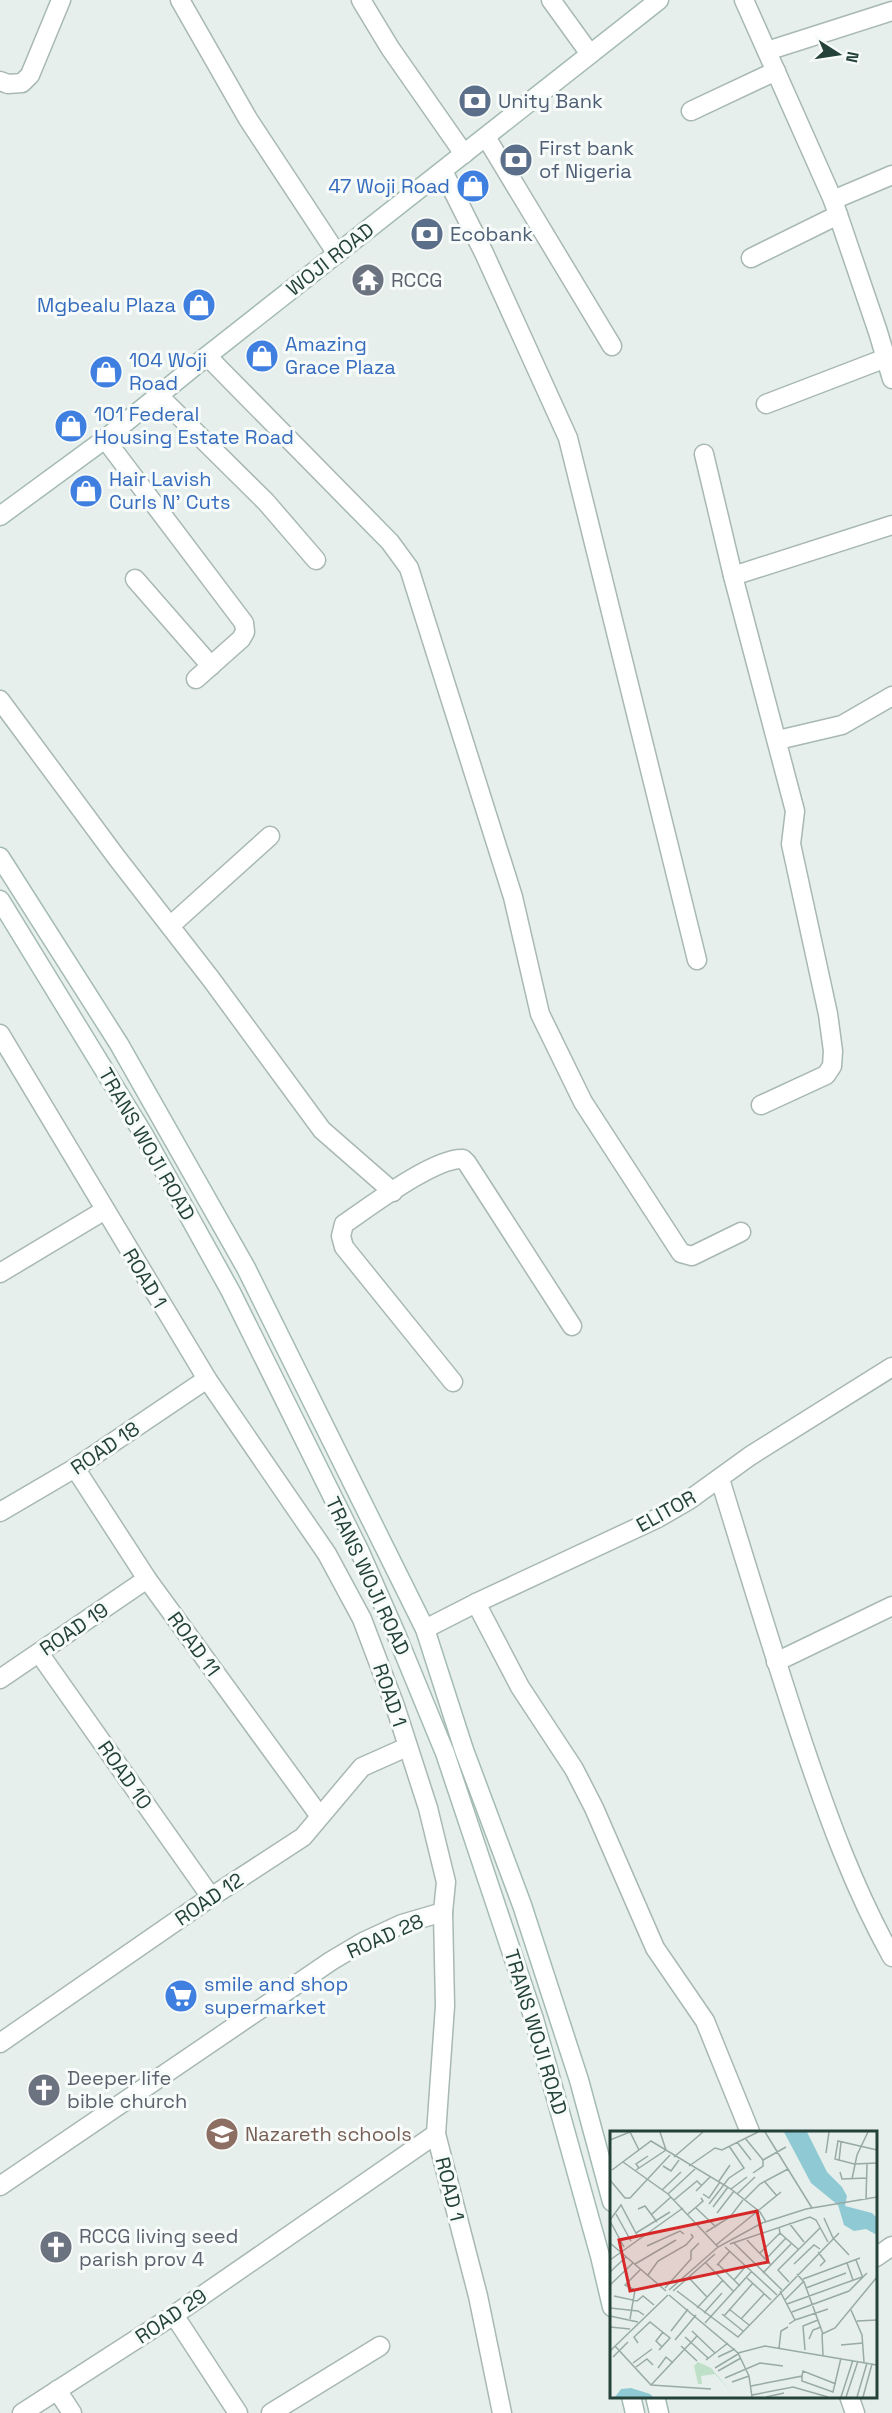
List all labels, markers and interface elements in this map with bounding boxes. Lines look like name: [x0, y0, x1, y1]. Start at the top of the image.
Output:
north arrow: [808, 24, 868, 84]
text: N: [841, 50, 864, 64]
bank icon: Unity Bank: [457, 83, 493, 119]
place label: Unity Bank: [498, 88, 603, 114]
place label: First bank of Nigeria: [539, 135, 634, 184]
bank icon: First bank of Nigeria: [498, 142, 534, 178]
shop icon: 47 Woji Road: [455, 168, 491, 204]
place label: 47 Woji Road: [328, 173, 450, 199]
bank icon: Ecobank: [409, 216, 445, 252]
street label: WOJI ROAD: [281, 217, 379, 301]
place label: Ecobank: [450, 221, 533, 247]
temple icon: RCCG: [350, 262, 386, 298]
place label: RCCG: [391, 267, 443, 293]
shop icon: Mgbealu Plaza: [181, 287, 217, 323]
place label: Mgbealu Plaza: [37, 292, 176, 318]
place label: Amazing Grace Plaza: [285, 331, 396, 380]
shop icon: Amazing Grace Plaza: [244, 338, 280, 374]
place label: 104 Woji Road: [129, 347, 207, 396]
shop icon: 104 Woji Road: [88, 354, 124, 390]
place label: 101 Federal Housing Estate Road: [94, 401, 294, 450]
shop icon: 101 Federal Housing Estate Road: [53, 408, 89, 444]
place label: Hair Lavish Curls N' Cuts: [109, 466, 230, 515]
shop icon: Hair Lavish Curls N' Cuts: [68, 473, 104, 509]
street label: TRANS WOJI ROAD: [93, 1063, 201, 1225]
street label: ROAD 1: [117, 1243, 173, 1313]
street label: ROAD 18: [66, 1416, 144, 1480]
street label: ELITOR: [632, 1484, 700, 1538]
street label: TRANS WOJI ROAD: [320, 1493, 416, 1659]
street label: ROAD 19: [35, 1597, 113, 1661]
street label: ROAD 11: [162, 1607, 226, 1681]
street label: ROAD 1: [367, 1660, 413, 1730]
street label: ROAD 10: [92, 1736, 158, 1814]
street label: ROAD 12: [170, 1867, 248, 1931]
street label: ROAD 28: [343, 1908, 427, 1964]
street label: TRANS WOJI ROAD: [498, 1946, 574, 2118]
place label: smile and shop supermarket: [204, 1971, 348, 2020]
supermarket icon: smile and shop supermarket: [163, 1978, 199, 2014]
place label: Deeper life bible church: [67, 2065, 187, 2114]
church icon: Deeper life bible church: [26, 2072, 62, 2108]
school or university icon: Nazareth schools: [204, 2116, 240, 2152]
place label: Nazareth schools: [245, 2121, 412, 2147]
inset map: [610, 2131, 877, 2398]
street label: ROAD 1: [430, 2154, 470, 2224]
place label: RCCG living seed parish prov 4: [79, 2223, 238, 2272]
church icon: RCCG living seed parish prov 4: [38, 2229, 74, 2265]
street label: ROAD 29: [130, 2283, 212, 2349]

